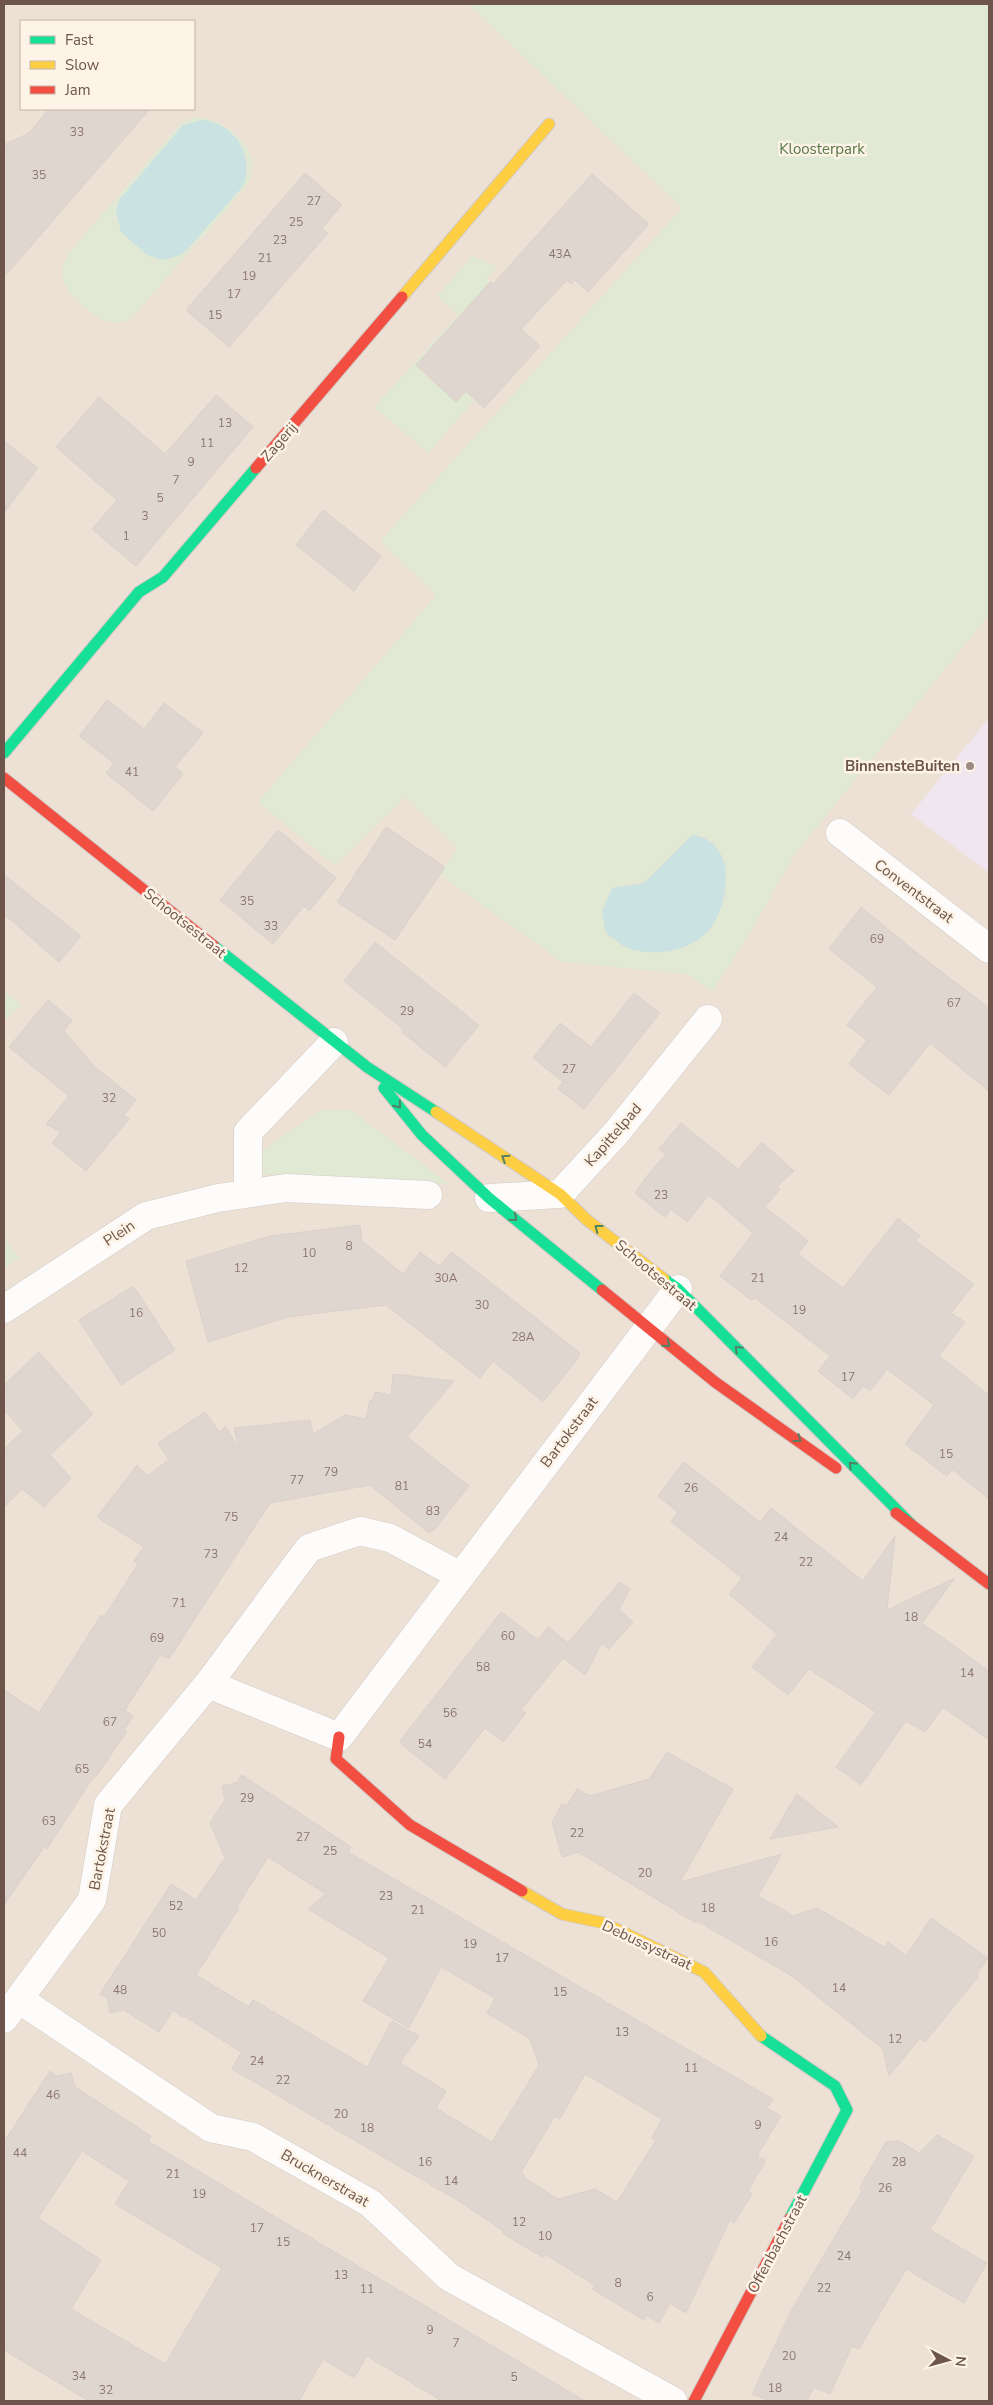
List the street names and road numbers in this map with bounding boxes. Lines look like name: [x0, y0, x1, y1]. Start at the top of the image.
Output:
street label: Zagerij: [256, 418, 302, 466]
street label: Conventstraat: [870, 855, 958, 928]
street label: Schootsestraat: [140, 884, 231, 963]
street label: Kapittelpad: [580, 1099, 646, 1171]
street label: Plein: [99, 1215, 139, 1251]
street label: Schootsestraat: [611, 1235, 702, 1315]
street label: Bartokstraat: [536, 1392, 603, 1471]
street label: Bartokstraat: [84, 1805, 120, 1892]
street label: Debussystraat: [599, 1915, 696, 1975]
street label: Brucknerstraat: [277, 2145, 374, 2212]
street label: Offenbachstraat: [743, 2191, 812, 2297]

